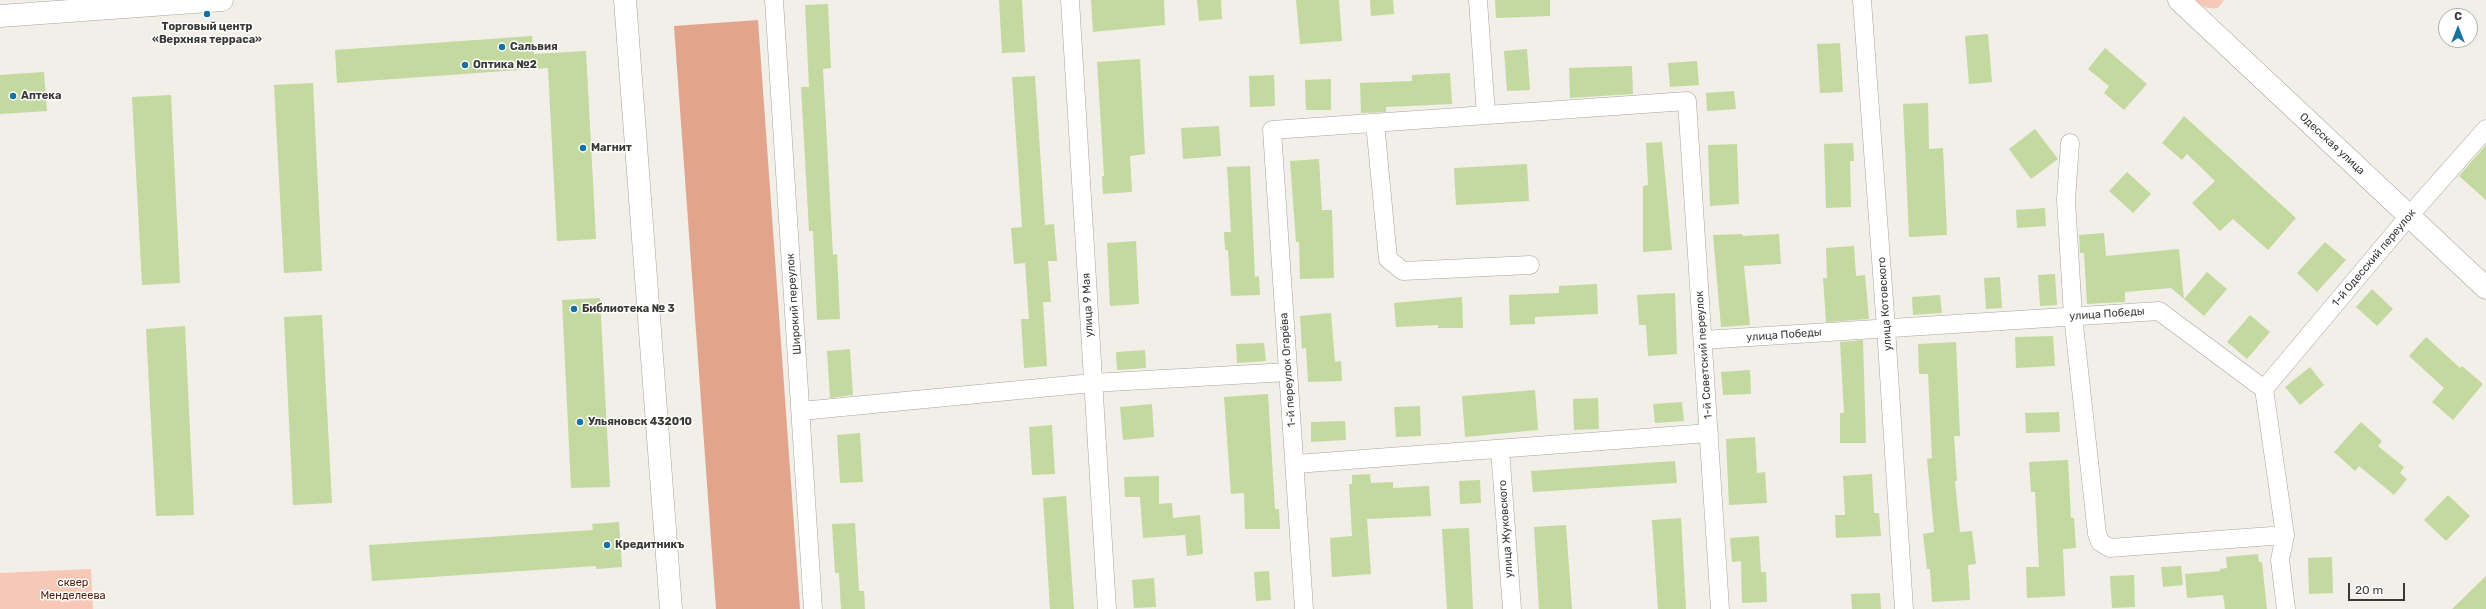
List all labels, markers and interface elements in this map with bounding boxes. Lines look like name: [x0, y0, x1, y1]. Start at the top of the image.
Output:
north arrow: [2438, 8, 2478, 48]
marker: Торговый центр «Верхняя терраса»: [202, 9, 212, 19]
text: С: [2454, 10, 2462, 23]
place label: Торговый центр «Верхняя терраса»: [152, 20, 262, 46]
place label: Сальвия: [510, 40, 558, 54]
marker: Сальвия: [497, 42, 507, 52]
place label: Оптика №2: [473, 58, 537, 72]
marker: Оптика №2: [460, 60, 470, 70]
place label: Аптека: [21, 89, 62, 103]
marker: Аптека: [8, 91, 18, 101]
street label: Одесская улица: [2297, 110, 2367, 178]
place label: Магнит: [591, 141, 632, 155]
marker: Магнит: [578, 143, 588, 153]
street label: 1-й Одесский переулок: [2329, 207, 2419, 309]
street label: Широкий переулок: [784, 253, 804, 355]
street label: улица Котовского: [1875, 256, 1895, 352]
street label: улица 9 Мая: [1080, 273, 1096, 337]
street label: 1-й Советский переулок: [1693, 290, 1715, 420]
place label: Библиотека № 3: [582, 302, 675, 316]
marker: Библиотека № 3: [569, 304, 579, 314]
street label: улица Победы: [2069, 305, 2145, 323]
street label: 1-й переулок Огарёва: [1277, 312, 1299, 428]
street label: улица Победы: [1746, 326, 1822, 344]
place label: Ульяновск 432010: [588, 415, 692, 429]
marker: Ульяновск 432010: [575, 417, 585, 427]
street label: улица Жуковского: [1496, 479, 1516, 579]
place label: Кредитникъ: [615, 538, 684, 552]
marker: Кредитникъ: [602, 540, 612, 550]
scale bar: [2350, 575, 2407, 601]
park label: сквер Менделеева: [40, 576, 106, 602]
text: 20 m: [2355, 583, 2383, 597]

